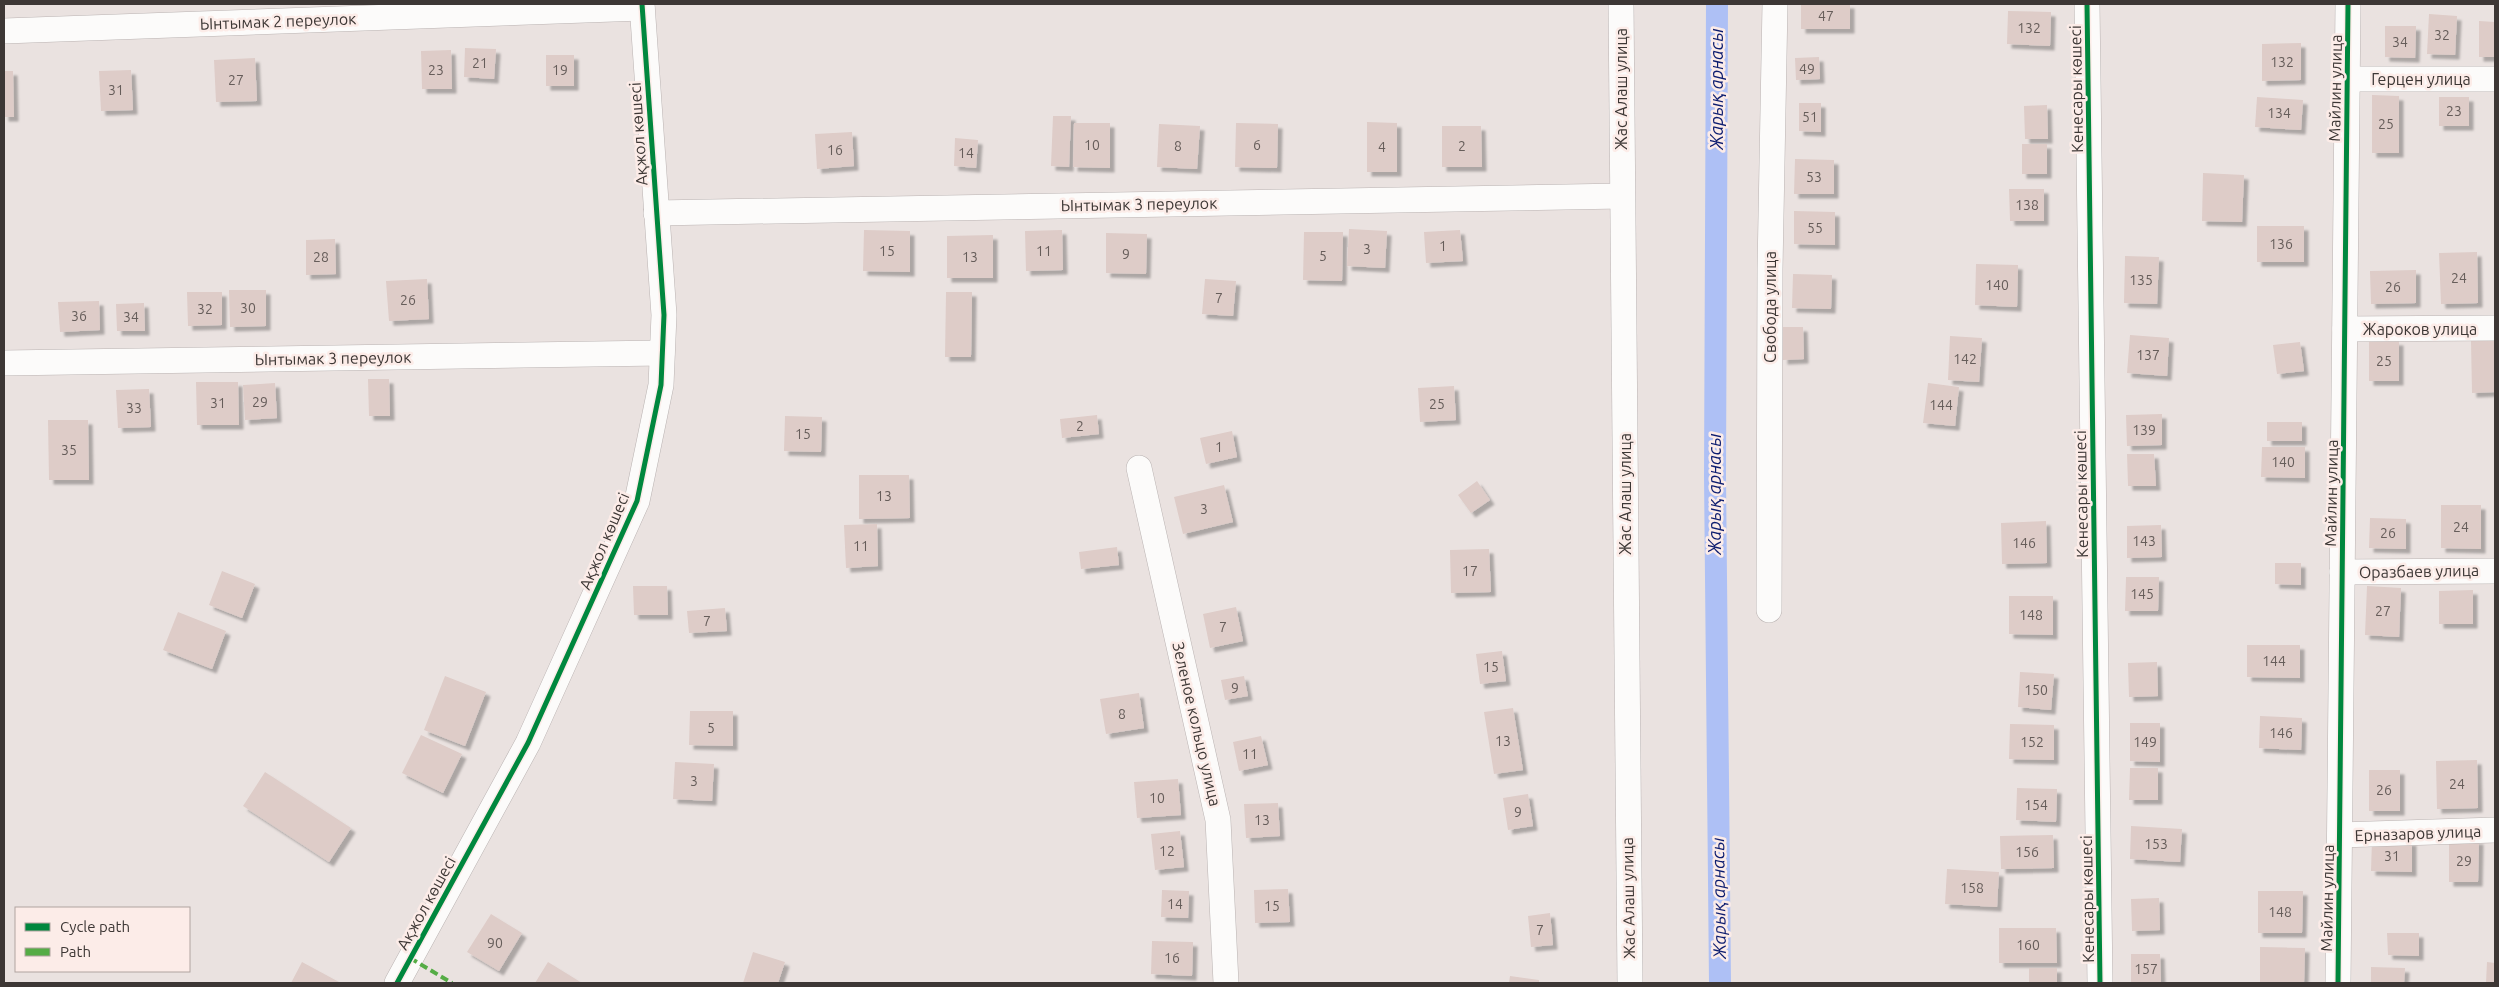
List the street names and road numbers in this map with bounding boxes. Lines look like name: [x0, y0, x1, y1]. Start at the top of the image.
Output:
street label: Ынтымак 2 переулок: [199, 9, 357, 33]
street label: Кенесары көшесі: [2066, 25, 2086, 153]
street label: Жас Алаш улица: [1612, 28, 1630, 150]
street label: Майлин улица: [2325, 34, 2345, 142]
street label: Герцен улица: [2371, 70, 2471, 88]
street label: Ақжол көшесі: [625, 82, 651, 186]
street label: Ынтымак 3 переулок: [1060, 194, 1218, 214]
street label: Свобода улица: [1761, 251, 1779, 363]
street label: Жароков улица: [2363, 320, 2477, 338]
street label: Ынтымак 3 переулок: [254, 348, 412, 368]
street label: Кенесары көшесі: [2071, 430, 2091, 558]
street label: Жас Алаш улица: [1616, 433, 1634, 555]
street label: Майлин улица: [2321, 439, 2341, 547]
street label: Ақжол көшесі: [575, 490, 633, 592]
street label: Оразбаев улица: [2359, 561, 2479, 581]
street label: Зеленое кольцо улица: [1169, 640, 1225, 808]
street label: Ерназаров улица: [2354, 822, 2482, 844]
street label: Кенесары көшесі: [2077, 835, 2097, 963]
street label: Жас Алаш улица: [1618, 837, 1638, 959]
street label: Майлин улица: [2317, 844, 2337, 952]
street label: Ақжол көшесі: [393, 853, 459, 953]

